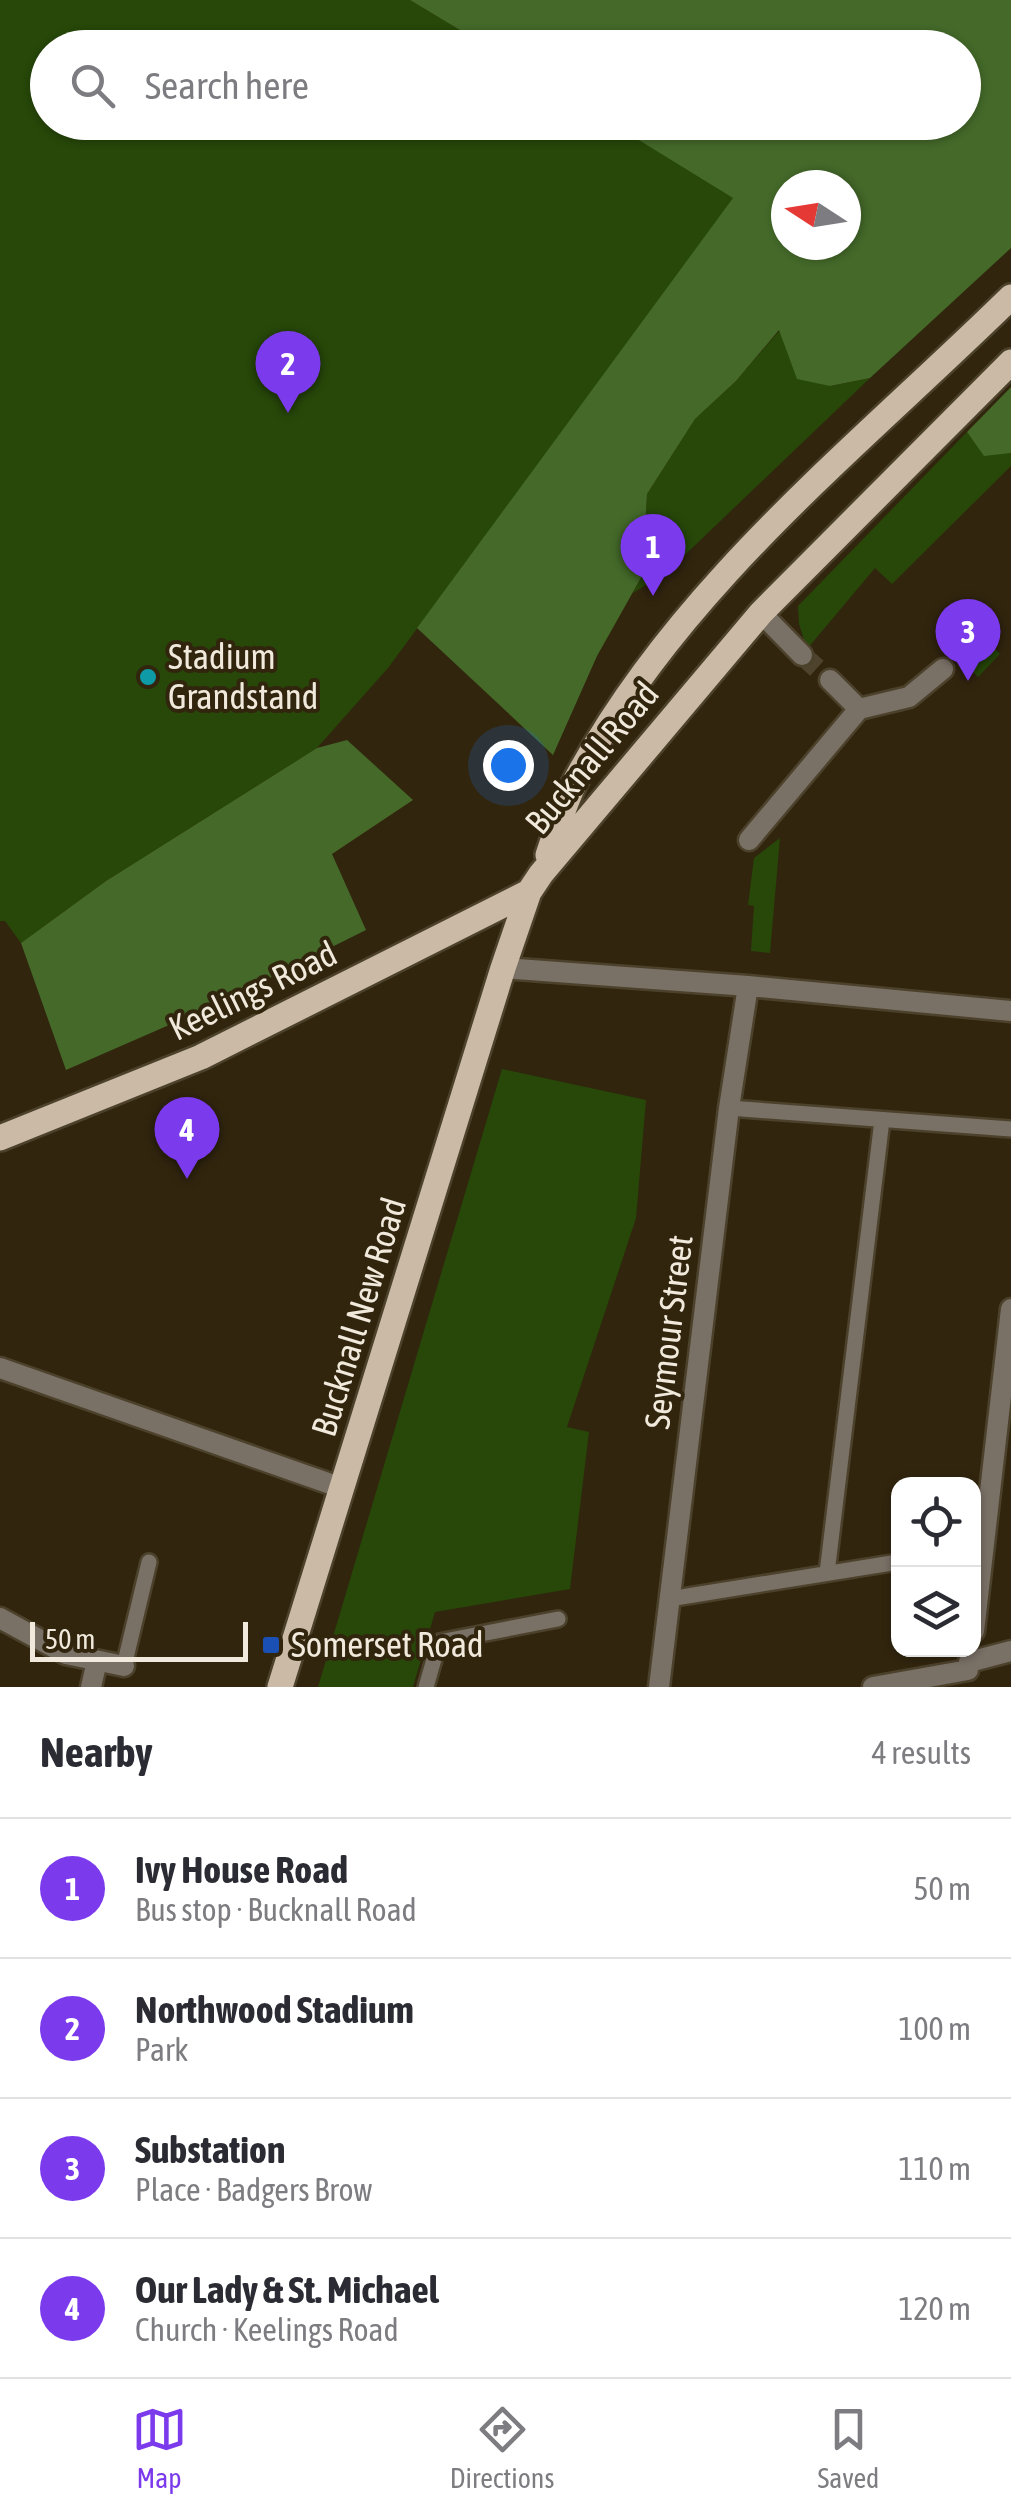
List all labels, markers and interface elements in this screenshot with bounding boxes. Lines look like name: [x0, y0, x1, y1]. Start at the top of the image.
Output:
search box: [30, 30, 981, 140]
icon: search: [65, 58, 120, 113]
text: Search here: [145, 64, 309, 107]
north arrow: [771, 170, 861, 260]
pin: 2: [256, 330, 320, 413]
pin: 1: [620, 514, 686, 596]
pin: 3: [936, 598, 1000, 681]
place label: Stadium Grandstand: [168, 636, 318, 716]
marker: Stadium Grandstand: [137, 666, 159, 688]
street label: Bucknall Road: [516, 674, 666, 841]
your location: [483, 740, 534, 791]
street label: Keelings Road: [162, 932, 343, 1048]
pin: 4: [154, 1096, 220, 1179]
street label: Bucknall New Road: [303, 1193, 413, 1441]
street label: Seymour Street: [636, 1233, 700, 1431]
map controls: [891, 1477, 981, 1657]
button: locate: [891, 1477, 981, 1567]
button: layers: [891, 1567, 981, 1657]
scale bar: [30, 1617, 248, 1662]
text: 50 m: [45, 1623, 95, 1655]
place label: Somerset Road: [291, 1624, 484, 1664]
marker: Somerset Road: [260, 1634, 282, 1656]
text: Nearby: [40, 1728, 153, 1776]
text: 4 results: [872, 1734, 971, 1771]
text: Ivy House Road: [135, 1848, 348, 1891]
text: 1: [65, 1870, 80, 1907]
text: 50 m: [913, 1870, 971, 1907]
text: Bus stop · Bucknall Road: [135, 1891, 417, 1928]
text: Northwood Stadium: [135, 1988, 414, 2031]
text: 2: [65, 2010, 80, 2047]
text: 100 m: [898, 2010, 971, 2047]
text: Park: [135, 2031, 188, 2068]
text: Substation: [135, 2128, 285, 2171]
text: 3: [65, 2150, 80, 2187]
text: 110 m: [898, 2150, 971, 2187]
text: Place · Badgers Brow: [135, 2171, 372, 2208]
text: Our Lady & St. Michael: [135, 2268, 439, 2311]
text: 4: [65, 2290, 80, 2327]
text: 120 m: [898, 2290, 971, 2327]
text: Church · Keelings Road: [135, 2311, 399, 2348]
tab: Map: [132, 2402, 187, 2494]
tab: Directions: [450, 2402, 554, 2494]
tab: Saved: [818, 2402, 879, 2494]

